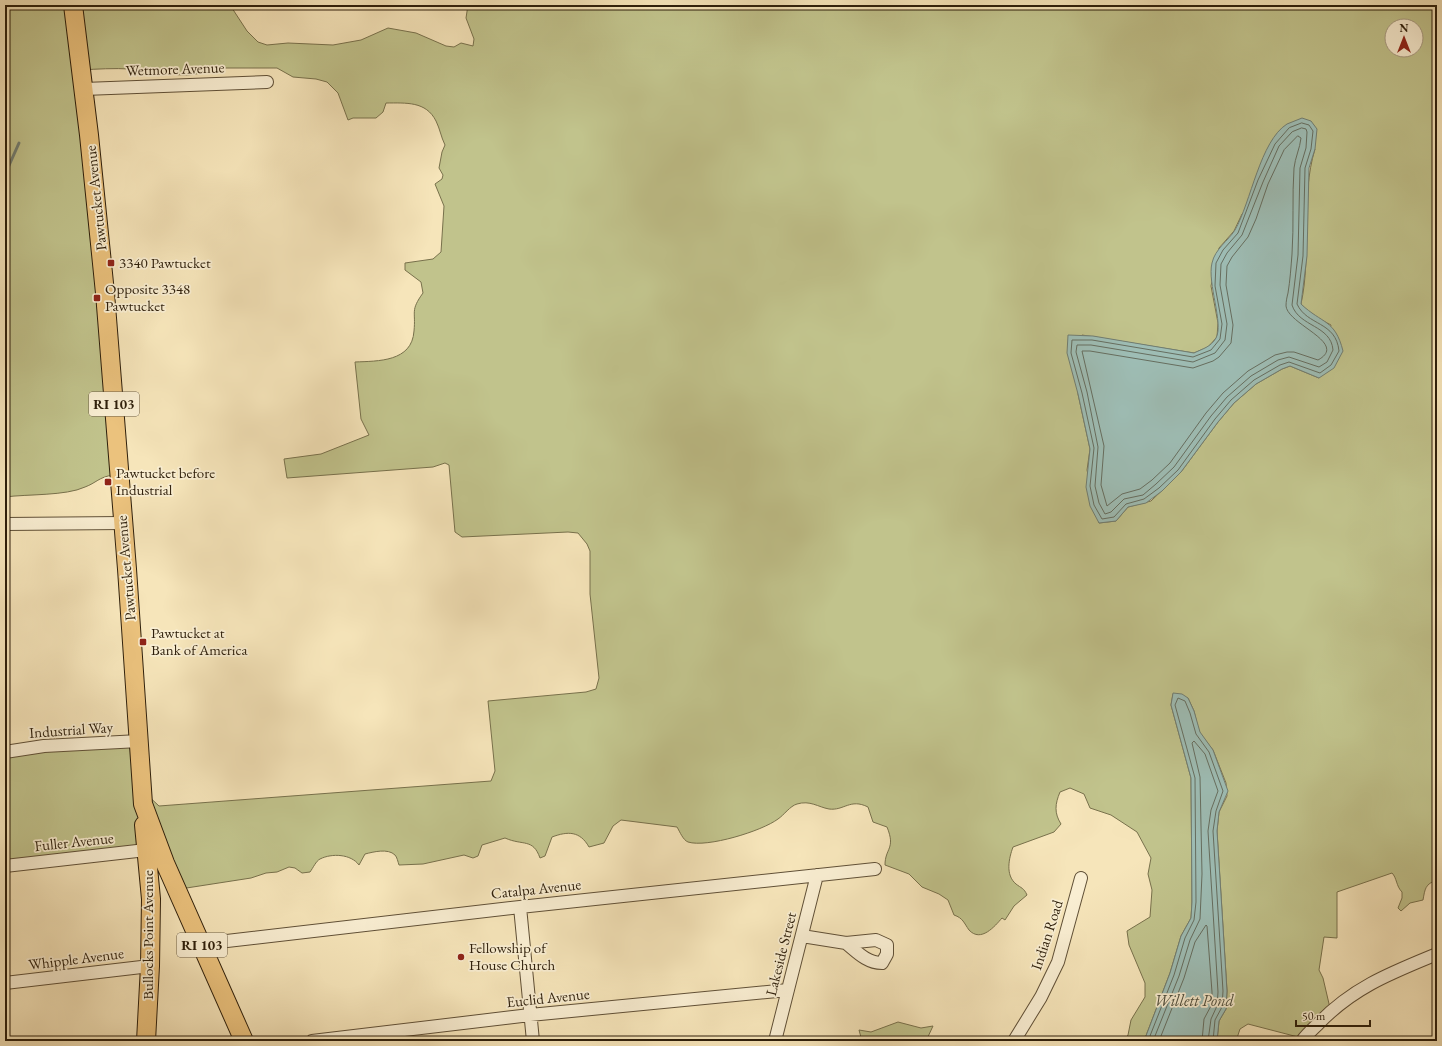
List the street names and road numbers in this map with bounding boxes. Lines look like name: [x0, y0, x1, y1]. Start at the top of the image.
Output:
street label: Wetmore Avenue: [125, 57, 225, 80]
street label: Pawtucket Avenue: [81, 144, 110, 252]
road number: RI 103: [89, 392, 139, 416]
street label: Pawtucket Avenue: [111, 514, 140, 622]
street label: Industrial Way: [28, 717, 114, 742]
street label: Fuller Avenue: [33, 828, 115, 855]
street label: Bullocks Point Avenue: [138, 870, 157, 1000]
street label: Catalpa Avenue: [490, 874, 582, 903]
street label: Indian Road: [1026, 897, 1067, 972]
street label: Lakeside Street: [761, 910, 800, 998]
road number: RI 103: [177, 933, 227, 957]
street label: Whipple Avenue: [27, 943, 125, 974]
street label: Euclid Avenue: [505, 984, 591, 1011]

